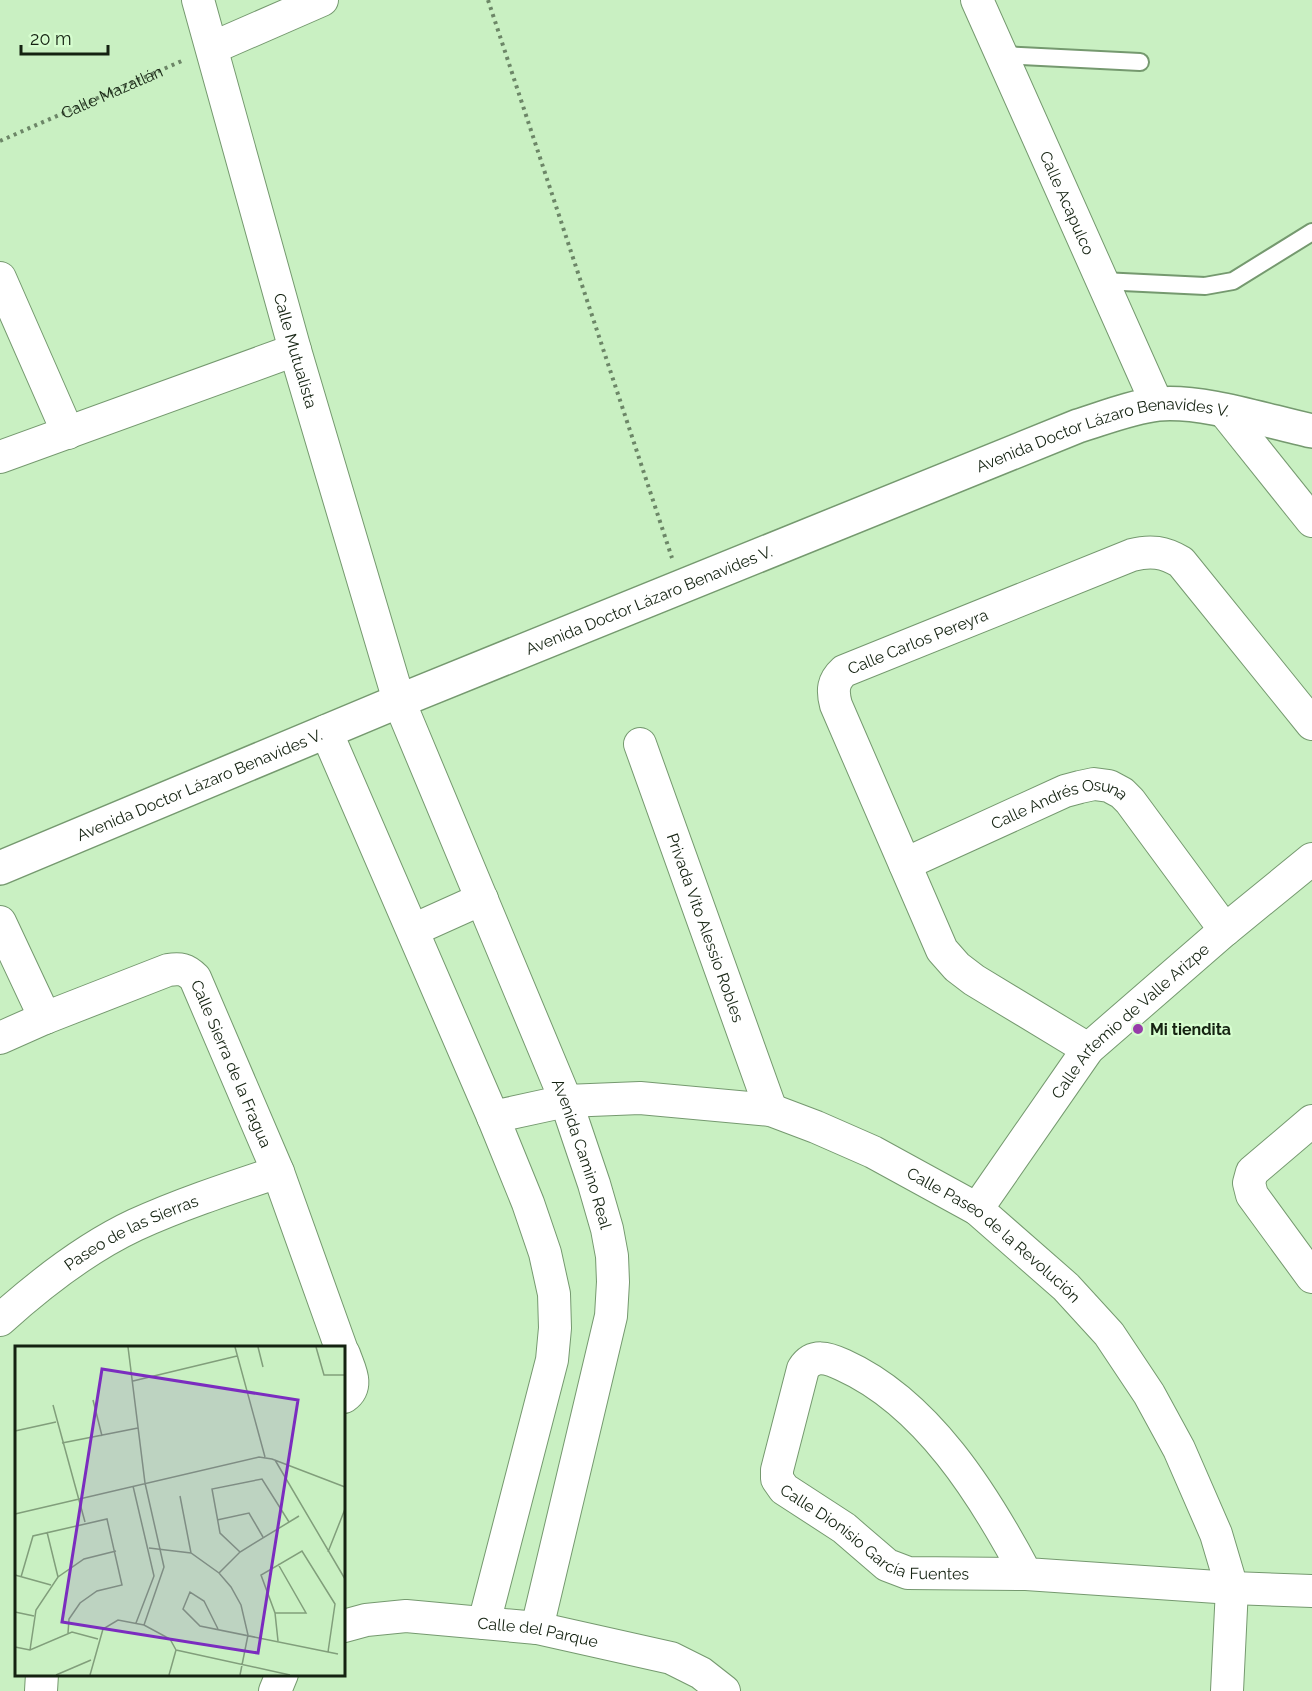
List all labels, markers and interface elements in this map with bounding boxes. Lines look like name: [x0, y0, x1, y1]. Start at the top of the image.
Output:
scale bar: [21, 18, 108, 56]
text: 20 m: [30, 28, 72, 49]
street label: Calle Mazatlán: [58, 62, 166, 123]
street label: Calle Acapulco: [1036, 148, 1098, 258]
street label: Calle Mutualista: [270, 291, 321, 411]
street label: Avenida Doctor Lázaro Benavides V.: [973, 394, 1231, 476]
street label: Avenida Doctor Lázaro Benavides V.: [523, 542, 775, 659]
street label: Calle Carlos Pereyra: [845, 605, 991, 679]
street label: Avenida Doctor Lázaro Benavides V.: [74, 725, 325, 845]
street label: Calle Andrés Osuna: [988, 775, 1132, 834]
street label: Privada Vito Alessio Robles: [663, 831, 748, 1025]
street label: Calle Artemio de Valle Arizpe: [1047, 939, 1213, 1102]
street label: Calle Sierra de la Fragua: [187, 977, 275, 1150]
place label: Mi tiendita: [1150, 1020, 1231, 1039]
marker: Mi tiendita: [1131, 1022, 1145, 1036]
street label: Avenida Camino Real: [548, 1076, 616, 1232]
street label: Calle Paseo de la Revolución: [903, 1163, 1084, 1307]
street label: Paseo de las Sierras: [61, 1191, 201, 1275]
inset map: [15, 1346, 345, 1676]
street label: Calle Dionisio García Fuentes: [777, 1480, 969, 1584]
street label: Calle del Parque: [477, 1614, 600, 1651]

